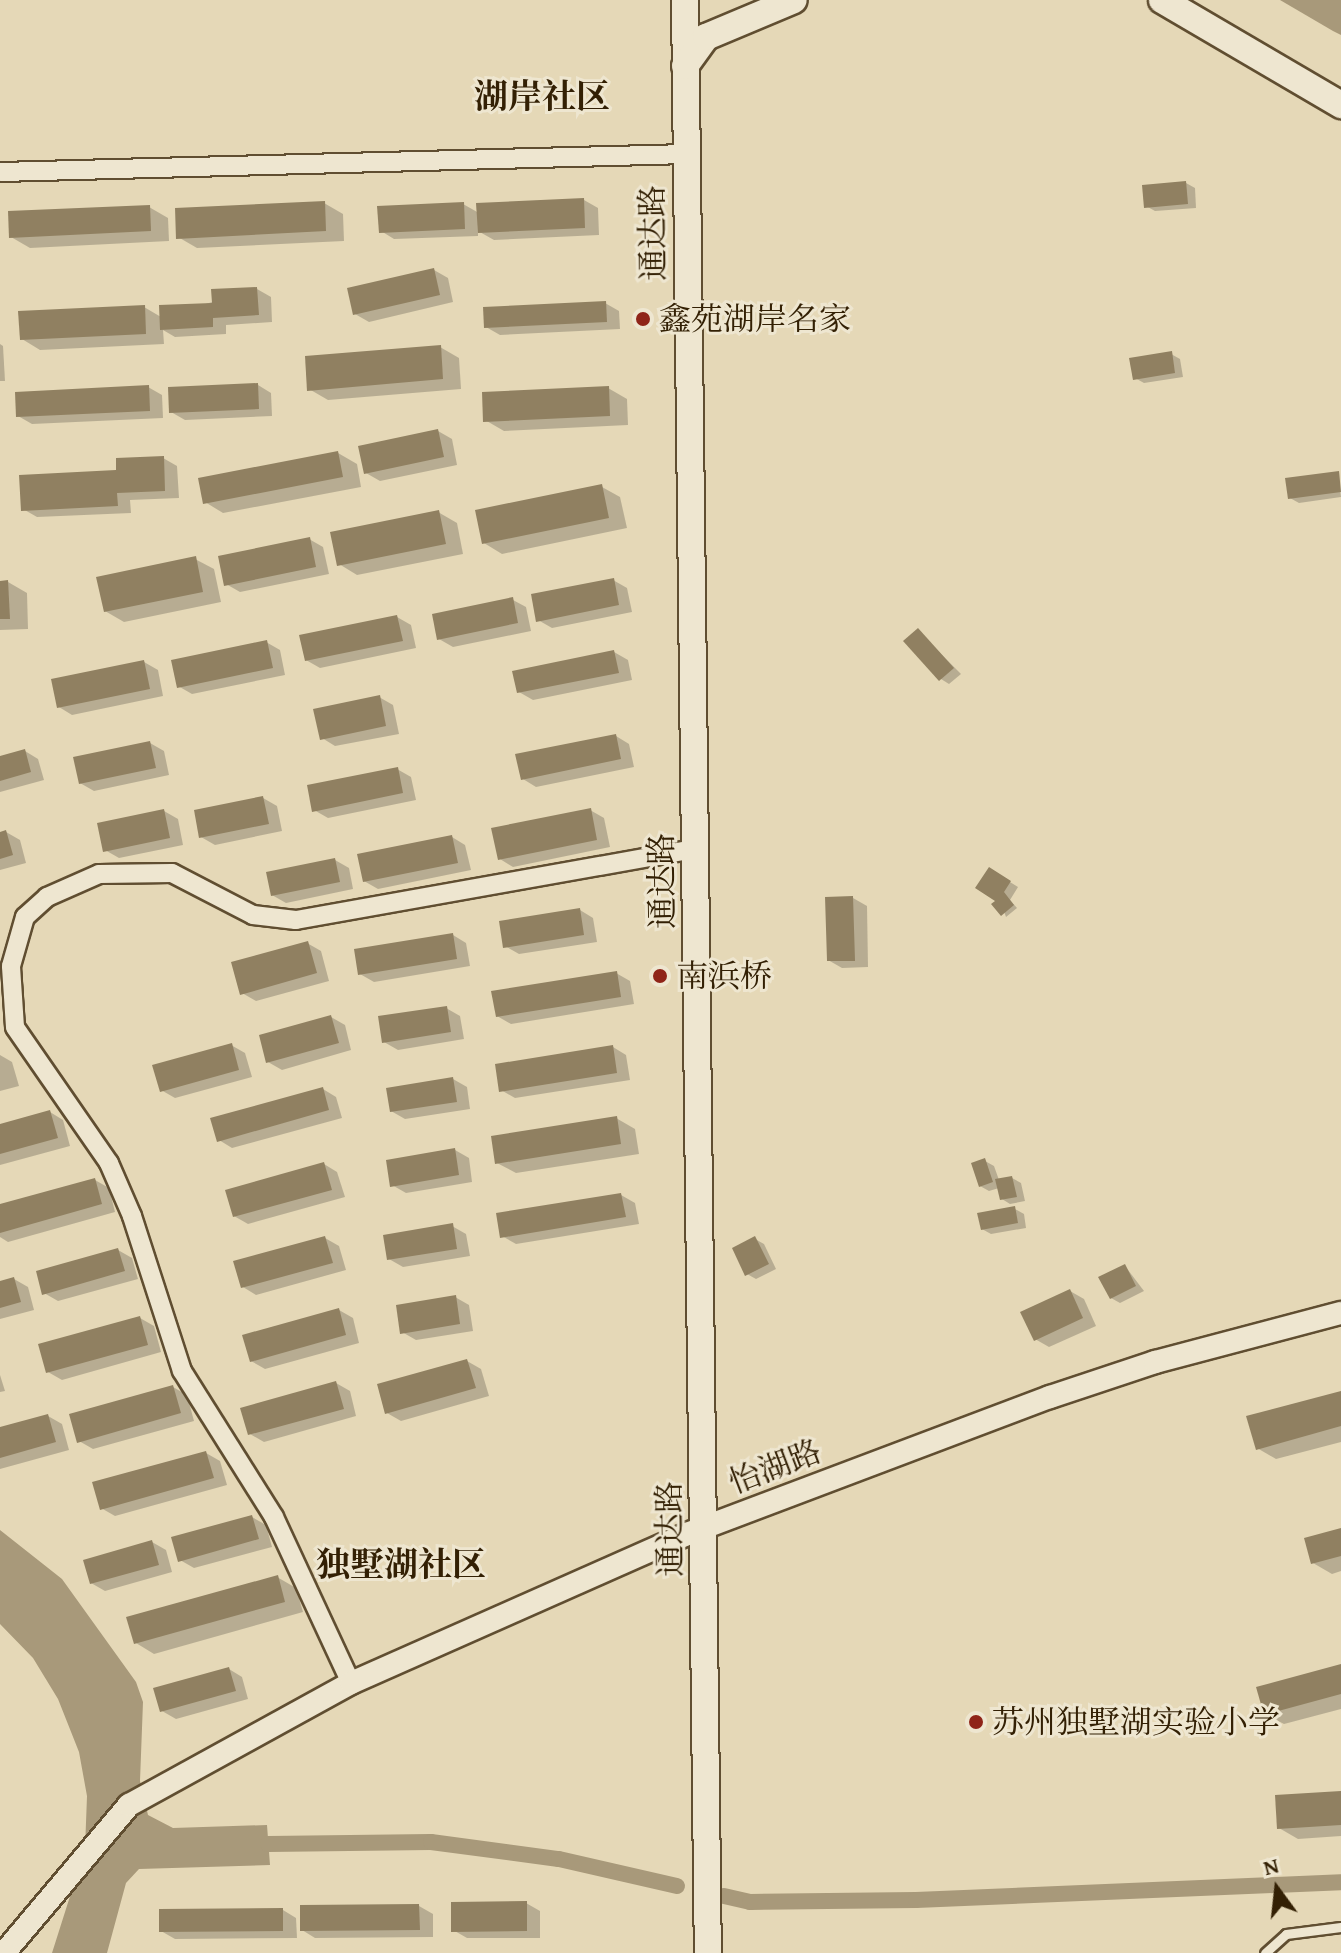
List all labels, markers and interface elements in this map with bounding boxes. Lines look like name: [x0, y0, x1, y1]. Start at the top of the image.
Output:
district label: 湖岸社区: [474, 76, 610, 116]
street label: 通达路: [633, 185, 673, 281]
place label: 鑫苑湖岸名家: [659, 300, 851, 338]
marker: 鑫苑湖岸名家: [634, 310, 652, 328]
street label: 通达路: [642, 833, 682, 929]
place label: 南浜桥: [676, 957, 772, 995]
marker: 南浜桥: [651, 967, 669, 985]
street label: 怡湖路: [723, 1432, 827, 1502]
street label: 通达路: [650, 1481, 690, 1577]
district label: 独墅湖社区: [316, 1544, 486, 1584]
place label: 苏州独墅湖实验小学: [992, 1703, 1280, 1741]
marker: 苏州独墅湖实验小学: [967, 1713, 985, 1731]
text: N: [1260, 1848, 1282, 1883]
north arrow: [1237, 1849, 1317, 1929]

